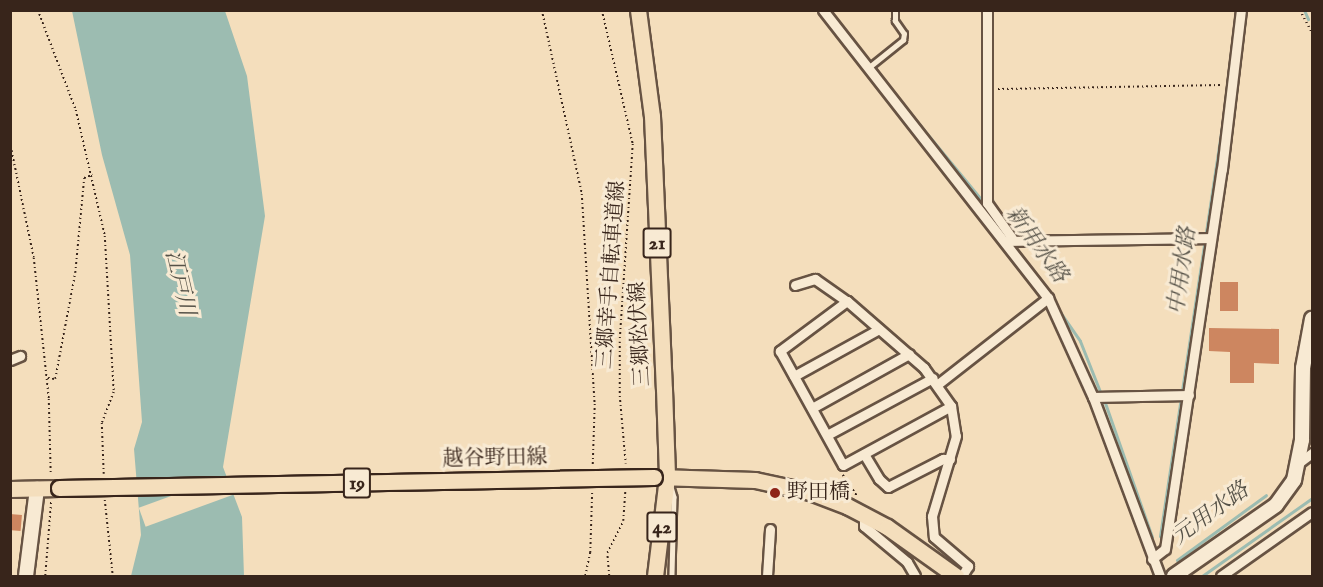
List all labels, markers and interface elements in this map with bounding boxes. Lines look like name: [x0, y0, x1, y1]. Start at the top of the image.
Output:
street label: 三郷幸手自転車道線: [593, 180, 631, 370]
water label: 新用水路: [999, 202, 1073, 288]
road number: 21: [642, 226, 672, 260]
water label: 中用水路: [1164, 226, 1202, 316]
water label: 江戸川: [159, 248, 199, 318]
street label: 三郷松伏線: [626, 281, 656, 387]
street label: 越谷野田線: [442, 445, 548, 473]
road number: 19: [342, 466, 372, 500]
water label: 元用水路: [1168, 477, 1254, 551]
place label: 野田橋: [787, 480, 850, 506]
marker: 野田橋: [768, 486, 782, 500]
road number: 42: [646, 510, 678, 544]

